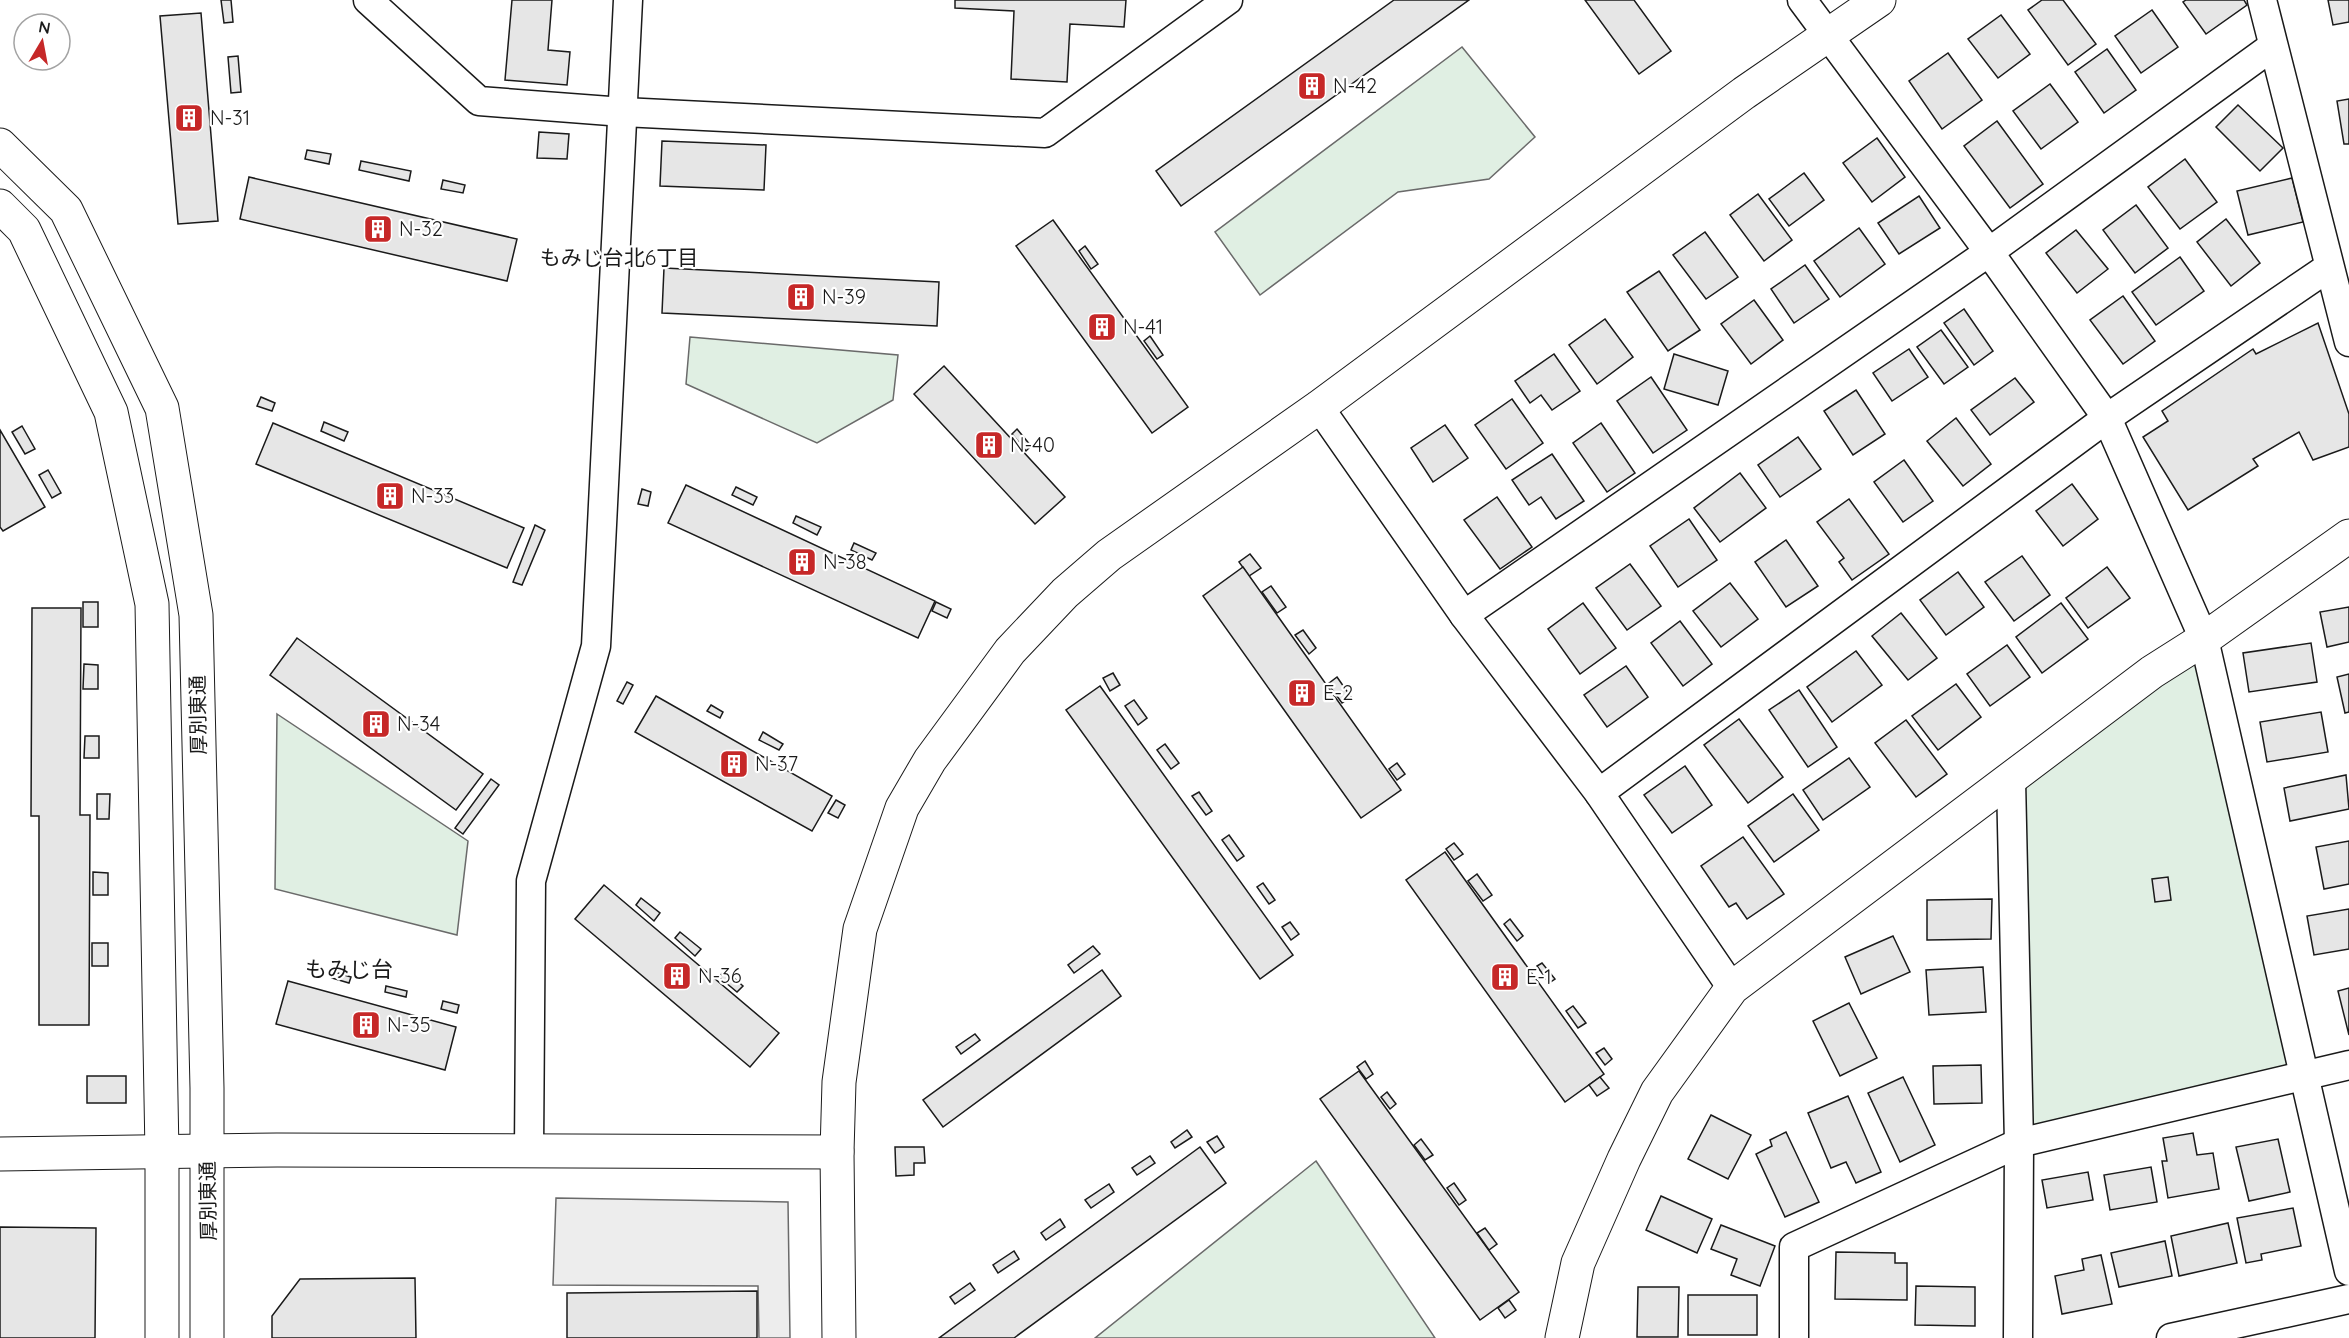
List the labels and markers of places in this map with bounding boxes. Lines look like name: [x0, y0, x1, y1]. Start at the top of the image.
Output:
building icon: N-42: [1296, 70, 1328, 102]
place label: N-42: [1333, 73, 1377, 98]
building icon: N-31: [173, 102, 205, 134]
place label: N-31: [210, 105, 250, 130]
building icon: N-32: [362, 213, 394, 245]
place label: N-32: [399, 216, 443, 241]
building icon: N-39: [785, 281, 817, 313]
place label: N-39: [822, 284, 866, 309]
building icon: N-41: [1086, 311, 1118, 343]
place label: N-41: [1123, 314, 1163, 339]
building icon: N-40: [973, 429, 1005, 461]
place label: N-40: [1010, 432, 1055, 457]
building icon: N-33: [374, 480, 406, 512]
place label: N-33: [411, 483, 454, 508]
building icon: N-38: [786, 546, 818, 578]
place label: N-38: [823, 549, 867, 574]
building icon: E-2: [1286, 677, 1318, 709]
place label: E-2: [1323, 680, 1353, 705]
building icon: N-34: [360, 708, 392, 740]
place label: N-34: [397, 711, 440, 736]
building icon: N-37: [718, 748, 750, 780]
place label: N-37: [755, 751, 798, 776]
building icon: N-36: [661, 960, 693, 992]
building icon: E-1: [1489, 961, 1521, 993]
place label: N-36: [698, 963, 742, 988]
place label: E-1: [1526, 964, 1552, 989]
building icon: N-35: [350, 1009, 382, 1041]
place label: N-35: [387, 1012, 431, 1037]

